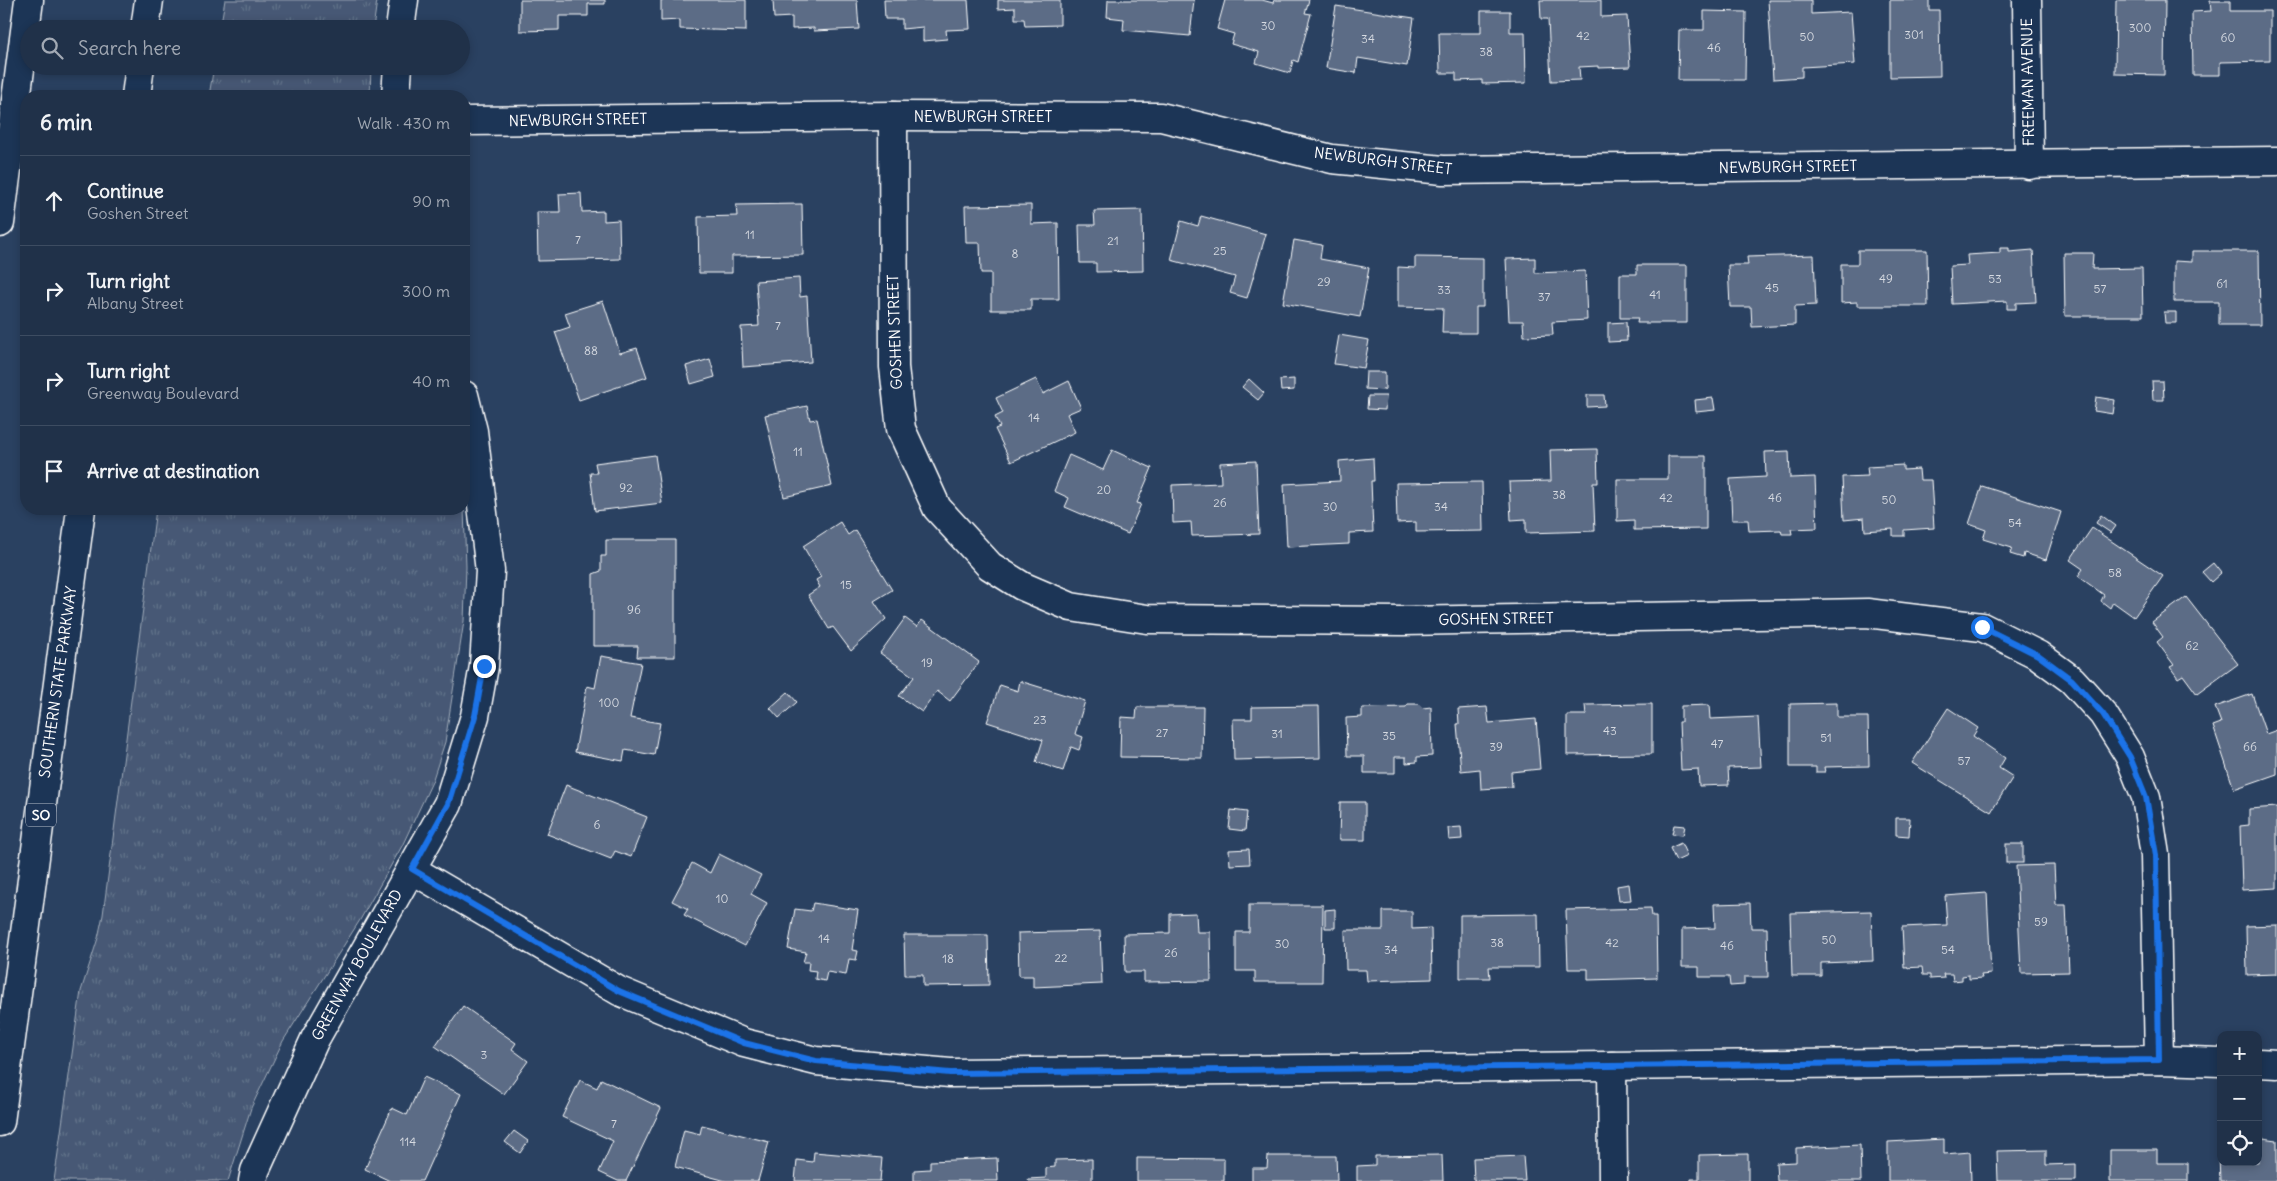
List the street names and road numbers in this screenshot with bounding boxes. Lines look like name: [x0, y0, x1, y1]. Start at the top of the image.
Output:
street label: FREEMAN AVENUE: [2017, 18, 2038, 146]
street label: NEWBURGH STREET: [914, 107, 1052, 126]
street label: NEWBURGH STREET: [509, 109, 648, 130]
street label: NEWBURGH STREET: [1313, 143, 1453, 178]
street label: NEWBURGH STREET: [1719, 156, 1858, 177]
street label: GOSHEN STREET: [883, 274, 906, 390]
street label: SOUTHERN STATE PARKWAY: [35, 584, 80, 779]
street label: GOSHEN STREET: [1438, 608, 1554, 629]
road number: SO: [26, 804, 56, 826]
street label: GREENWAY BOULEVARD: [307, 886, 406, 1044]

